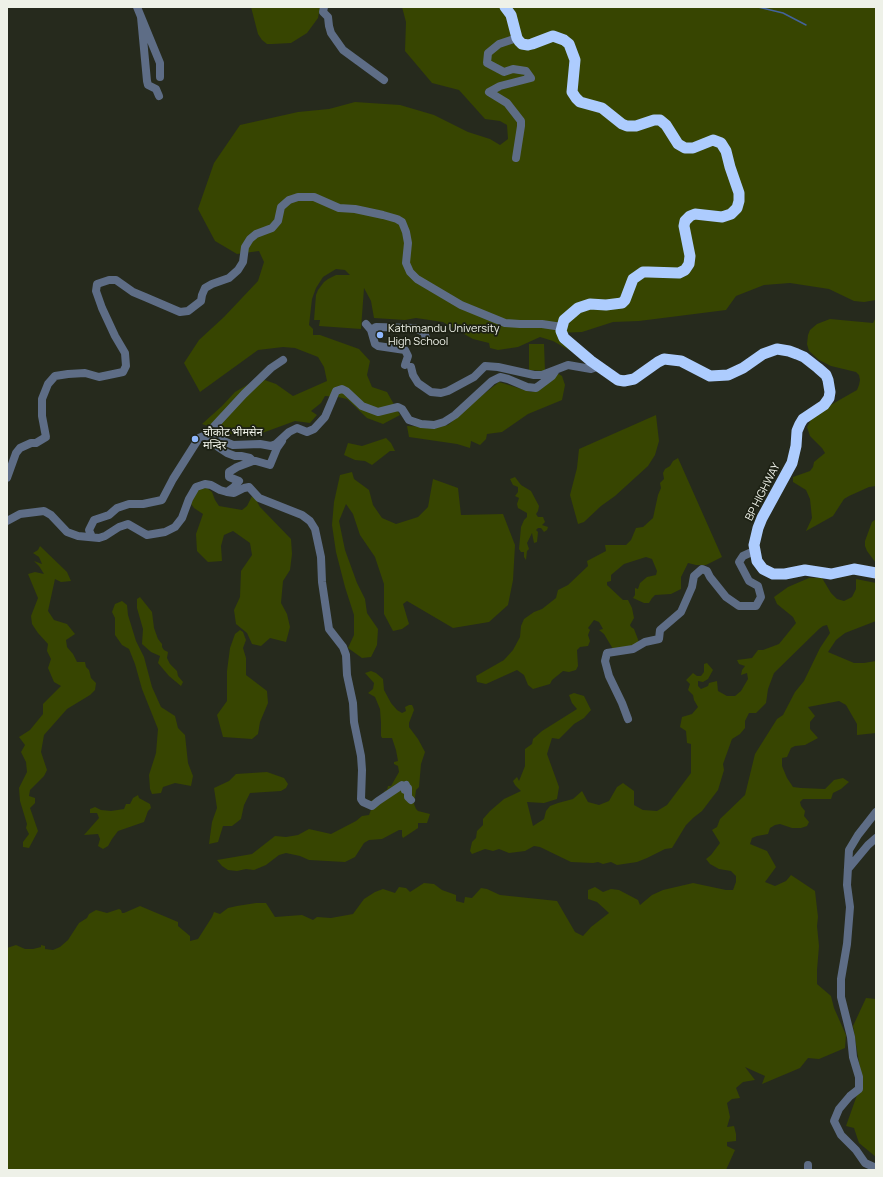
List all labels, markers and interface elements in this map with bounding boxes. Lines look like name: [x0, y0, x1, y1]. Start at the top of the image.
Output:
place label: Kathmandu University High School: [388, 322, 500, 348]
marker: Kathmandu University High School: [375, 330, 385, 340]
place label: चौकोट भीमसेन मन्दिर: [203, 426, 263, 452]
marker: चौकोट भीमसेन मन्दिर: [190, 434, 200, 444]
street label: BP HIGHWAY: [743, 461, 783, 523]

